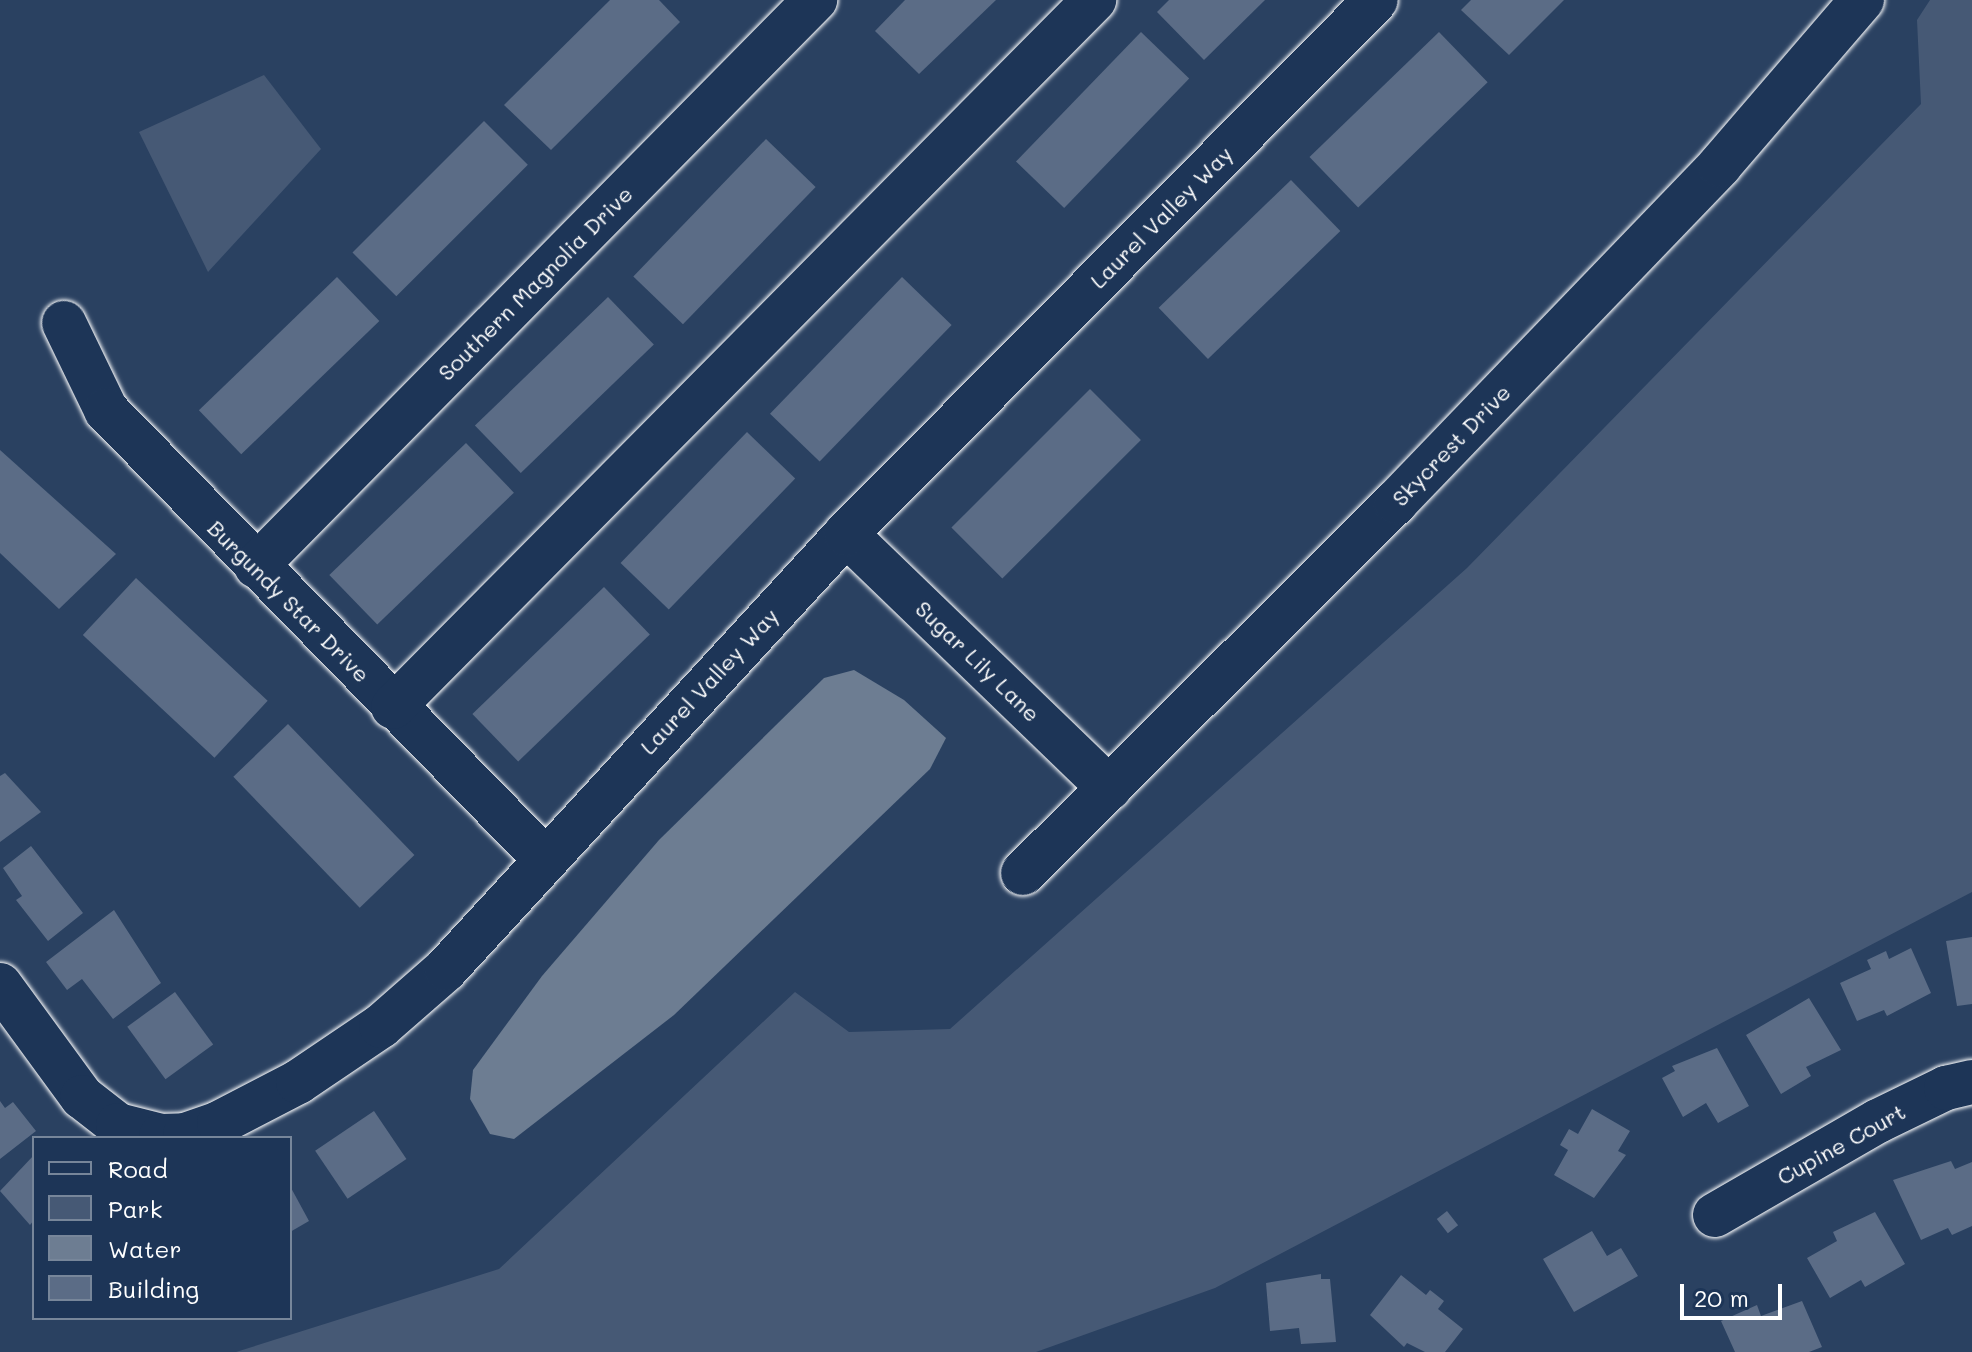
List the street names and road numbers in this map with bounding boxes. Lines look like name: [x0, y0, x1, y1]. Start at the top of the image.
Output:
street label: Laurel Valley Way: [1084, 140, 1238, 294]
street label: Southern Magnolia Drive: [432, 180, 638, 386]
street label: Skycrest Drive: [1386, 379, 1516, 511]
street label: Burgundy Star Drive: [203, 515, 375, 687]
street label: Sugar Lily Lane: [910, 595, 1046, 727]
street label: Laurel Valley Way: [635, 602, 783, 760]
street label: Cupine Court: [1772, 1098, 1910, 1190]

